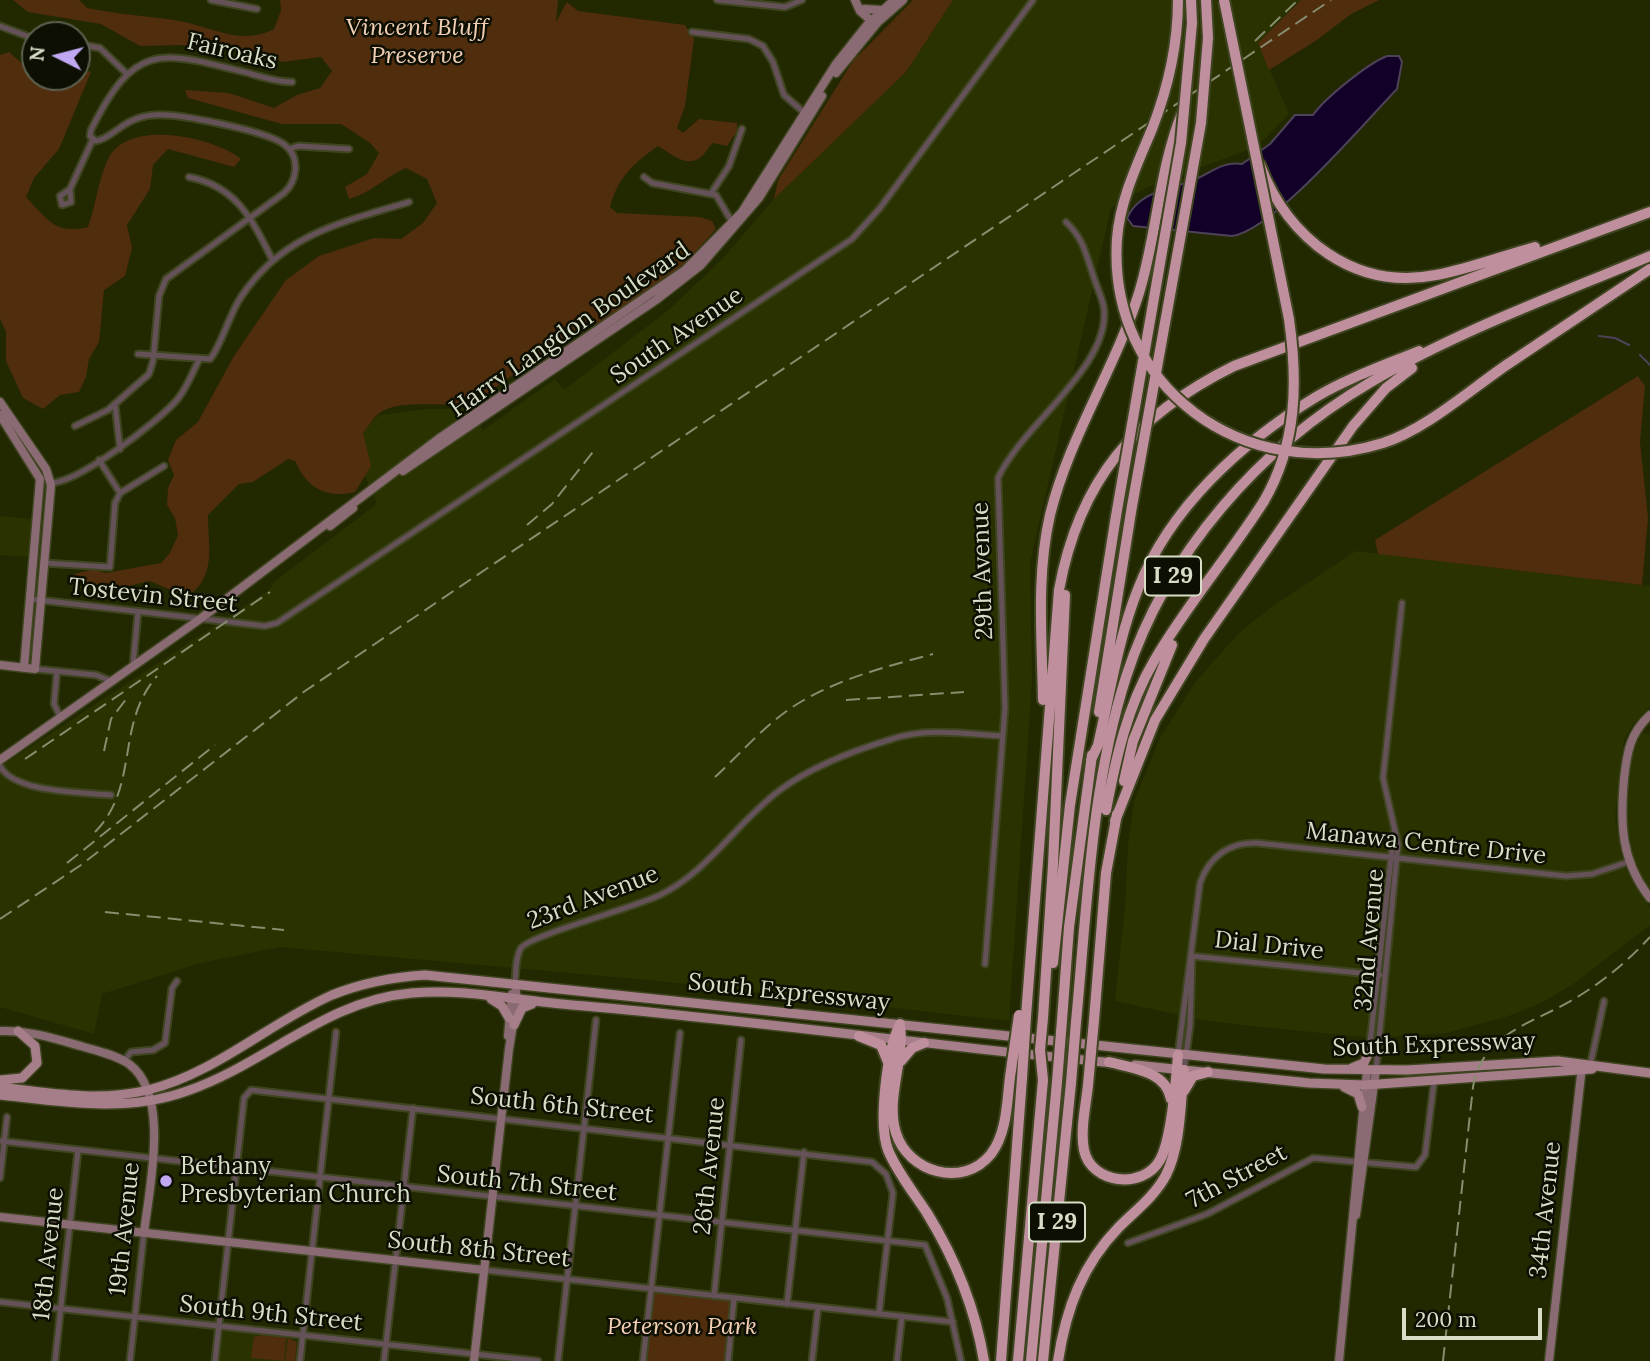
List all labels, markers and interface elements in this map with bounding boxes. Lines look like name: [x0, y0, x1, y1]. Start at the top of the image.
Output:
park label: Vincent Bluff Preserve: [346, 14, 488, 70]
north arrow: [21, 21, 91, 91]
street label: Fairoaks: [184, 28, 280, 76]
text: N: [24, 45, 50, 63]
street label: Harry Langdon Boulevard: [444, 236, 696, 424]
street label: South Avenue: [605, 281, 749, 391]
street label: 29th Avenue: [966, 501, 1000, 641]
road number: I 29: [1145, 556, 1201, 596]
street label: Tostevin Street: [67, 573, 239, 619]
street label: Manawa Centre Drive: [1304, 817, 1548, 871]
street label: 23rd Avenue: [523, 860, 663, 936]
street label: 32nd Avenue: [1349, 868, 1391, 1012]
street label: Dial Drive: [1213, 926, 1325, 966]
street label: South Expressway: [686, 968, 892, 1018]
street label: South Expressway: [1332, 1027, 1536, 1063]
street label: South 6th Street: [469, 1082, 655, 1130]
street label: 26th Avenue: [688, 1096, 732, 1236]
street label: 7th Street: [1182, 1139, 1292, 1215]
street label: 34th Avenue: [1524, 1140, 1568, 1280]
place label: Bethany Presbyterian Church: [180, 1153, 411, 1209]
street label: South 7th Street: [435, 1160, 619, 1208]
street label: 19th Avenue: [104, 1161, 146, 1297]
marker: Bethany Presbyterian Church: [158, 1173, 174, 1189]
street label: 18th Avenue: [28, 1186, 70, 1322]
road number: I 29: [1029, 1203, 1085, 1242]
street label: South 8th Street: [386, 1226, 572, 1274]
street label: South 9th Street: [178, 1290, 364, 1338]
scale bar: [1405, 1294, 1545, 1338]
text: 200 m: [1415, 1306, 1477, 1333]
park label: Peterson Park: [607, 1313, 757, 1341]

